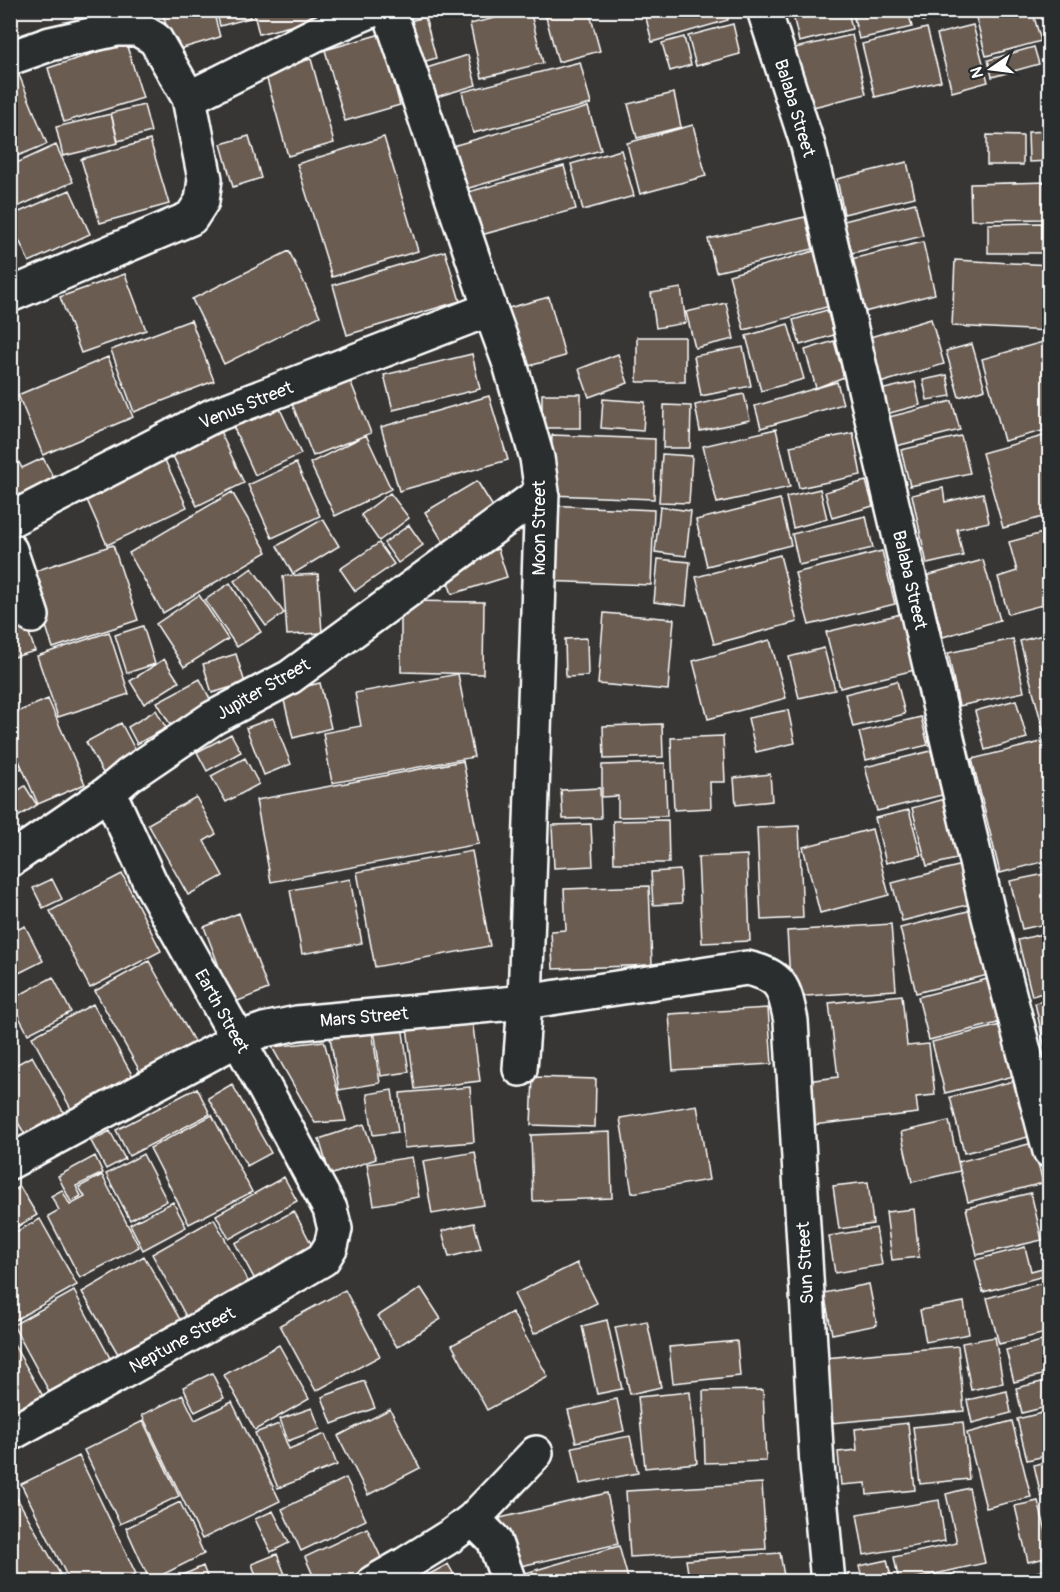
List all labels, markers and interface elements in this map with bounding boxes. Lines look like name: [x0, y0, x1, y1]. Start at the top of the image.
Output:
north arrow: [961, 39, 1021, 99]
street label: Balaba Street: [769, 56, 821, 161]
text: N: [966, 65, 988, 80]
street label: Venus Street: [196, 376, 297, 435]
street label: Moon Street: [528, 480, 551, 576]
street label: Balaba Street: [887, 528, 932, 633]
street label: Jupiter Street: [212, 653, 315, 726]
street label: Earth Street: [189, 965, 254, 1058]
street label: Mars Street: [319, 1002, 410, 1033]
street label: Sun Street: [792, 1220, 819, 1305]
street label: Neptune Street: [125, 1302, 240, 1379]

